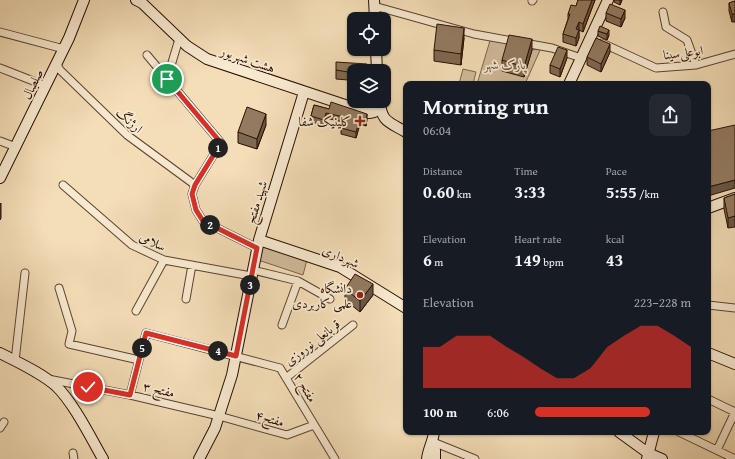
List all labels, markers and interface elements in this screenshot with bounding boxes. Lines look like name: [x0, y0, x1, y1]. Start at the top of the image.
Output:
map controls: [347, 12, 391, 108]
button: locate: [347, 12, 391, 56]
street label: هشت شهریور: [216, 41, 278, 78]
street label: ابوعلی‌سینا: [662, 41, 704, 65]
park label: پارک شهر: [483, 55, 527, 74]
pin: [150, 62, 184, 96]
button: layers: [347, 64, 391, 108]
street label: صلصال: [17, 66, 48, 103]
icon: arrive: [156, 68, 178, 90]
text: Morning run: [423, 90, 549, 122]
button: share: [649, 94, 691, 136]
street label: ارژنگ: [112, 103, 147, 138]
place label: کلینیک شفا: [299, 112, 351, 131]
marker: کلینیک شفا: [354, 115, 366, 127]
text: 06:04: [423, 121, 451, 140]
pin: 1: [208, 138, 228, 158]
text: 1: [215, 140, 221, 156]
text: Distance: [423, 163, 462, 179]
text: Time: [514, 163, 538, 179]
text: Pace: [606, 163, 627, 179]
street label: شهید مفتح: [241, 178, 274, 227]
text: 0.60: [423, 179, 454, 204]
text: 3:33: [514, 179, 546, 204]
text: 5:55: [606, 179, 637, 204]
text: km: [454, 186, 471, 202]
text: /km: [637, 186, 659, 202]
pin: 2: [200, 215, 220, 235]
text: 2: [207, 217, 213, 233]
street label: سلامی: [136, 227, 169, 256]
text: Elevation: [423, 231, 466, 247]
text: Heart rate: [514, 231, 562, 247]
text: kcal: [606, 231, 624, 247]
street label: شهرداری: [319, 240, 362, 273]
text: 6: [423, 247, 432, 272]
text: 149: [514, 247, 541, 272]
text: 43: [606, 247, 623, 272]
text: m: [432, 254, 443, 270]
text: bpm: [541, 254, 564, 270]
pin: 3: [240, 275, 260, 295]
text: 3: [247, 277, 253, 293]
place label: دانشگاه علمی کاربردی: [292, 279, 352, 313]
marker: دانشگاه علمی کاربردی: [355, 290, 365, 300]
text: Elevation: [423, 293, 474, 312]
text: 223–228 m: [634, 293, 691, 312]
street label: قربانعلی نوروزی: [280, 314, 345, 371]
pin: 5: [132, 338, 152, 358]
text: 5: [139, 340, 145, 356]
pin: 4: [208, 341, 228, 361]
text: 4: [215, 343, 221, 359]
street label: مفتح ۲: [287, 369, 322, 407]
pin: [71, 370, 105, 404]
icon: check: [77, 376, 99, 398]
street label: مفتح ۳: [141, 377, 177, 404]
text: 100 m: [423, 403, 457, 422]
text: 6:06: [487, 403, 509, 422]
street label: مفتح۴: [253, 405, 286, 434]

